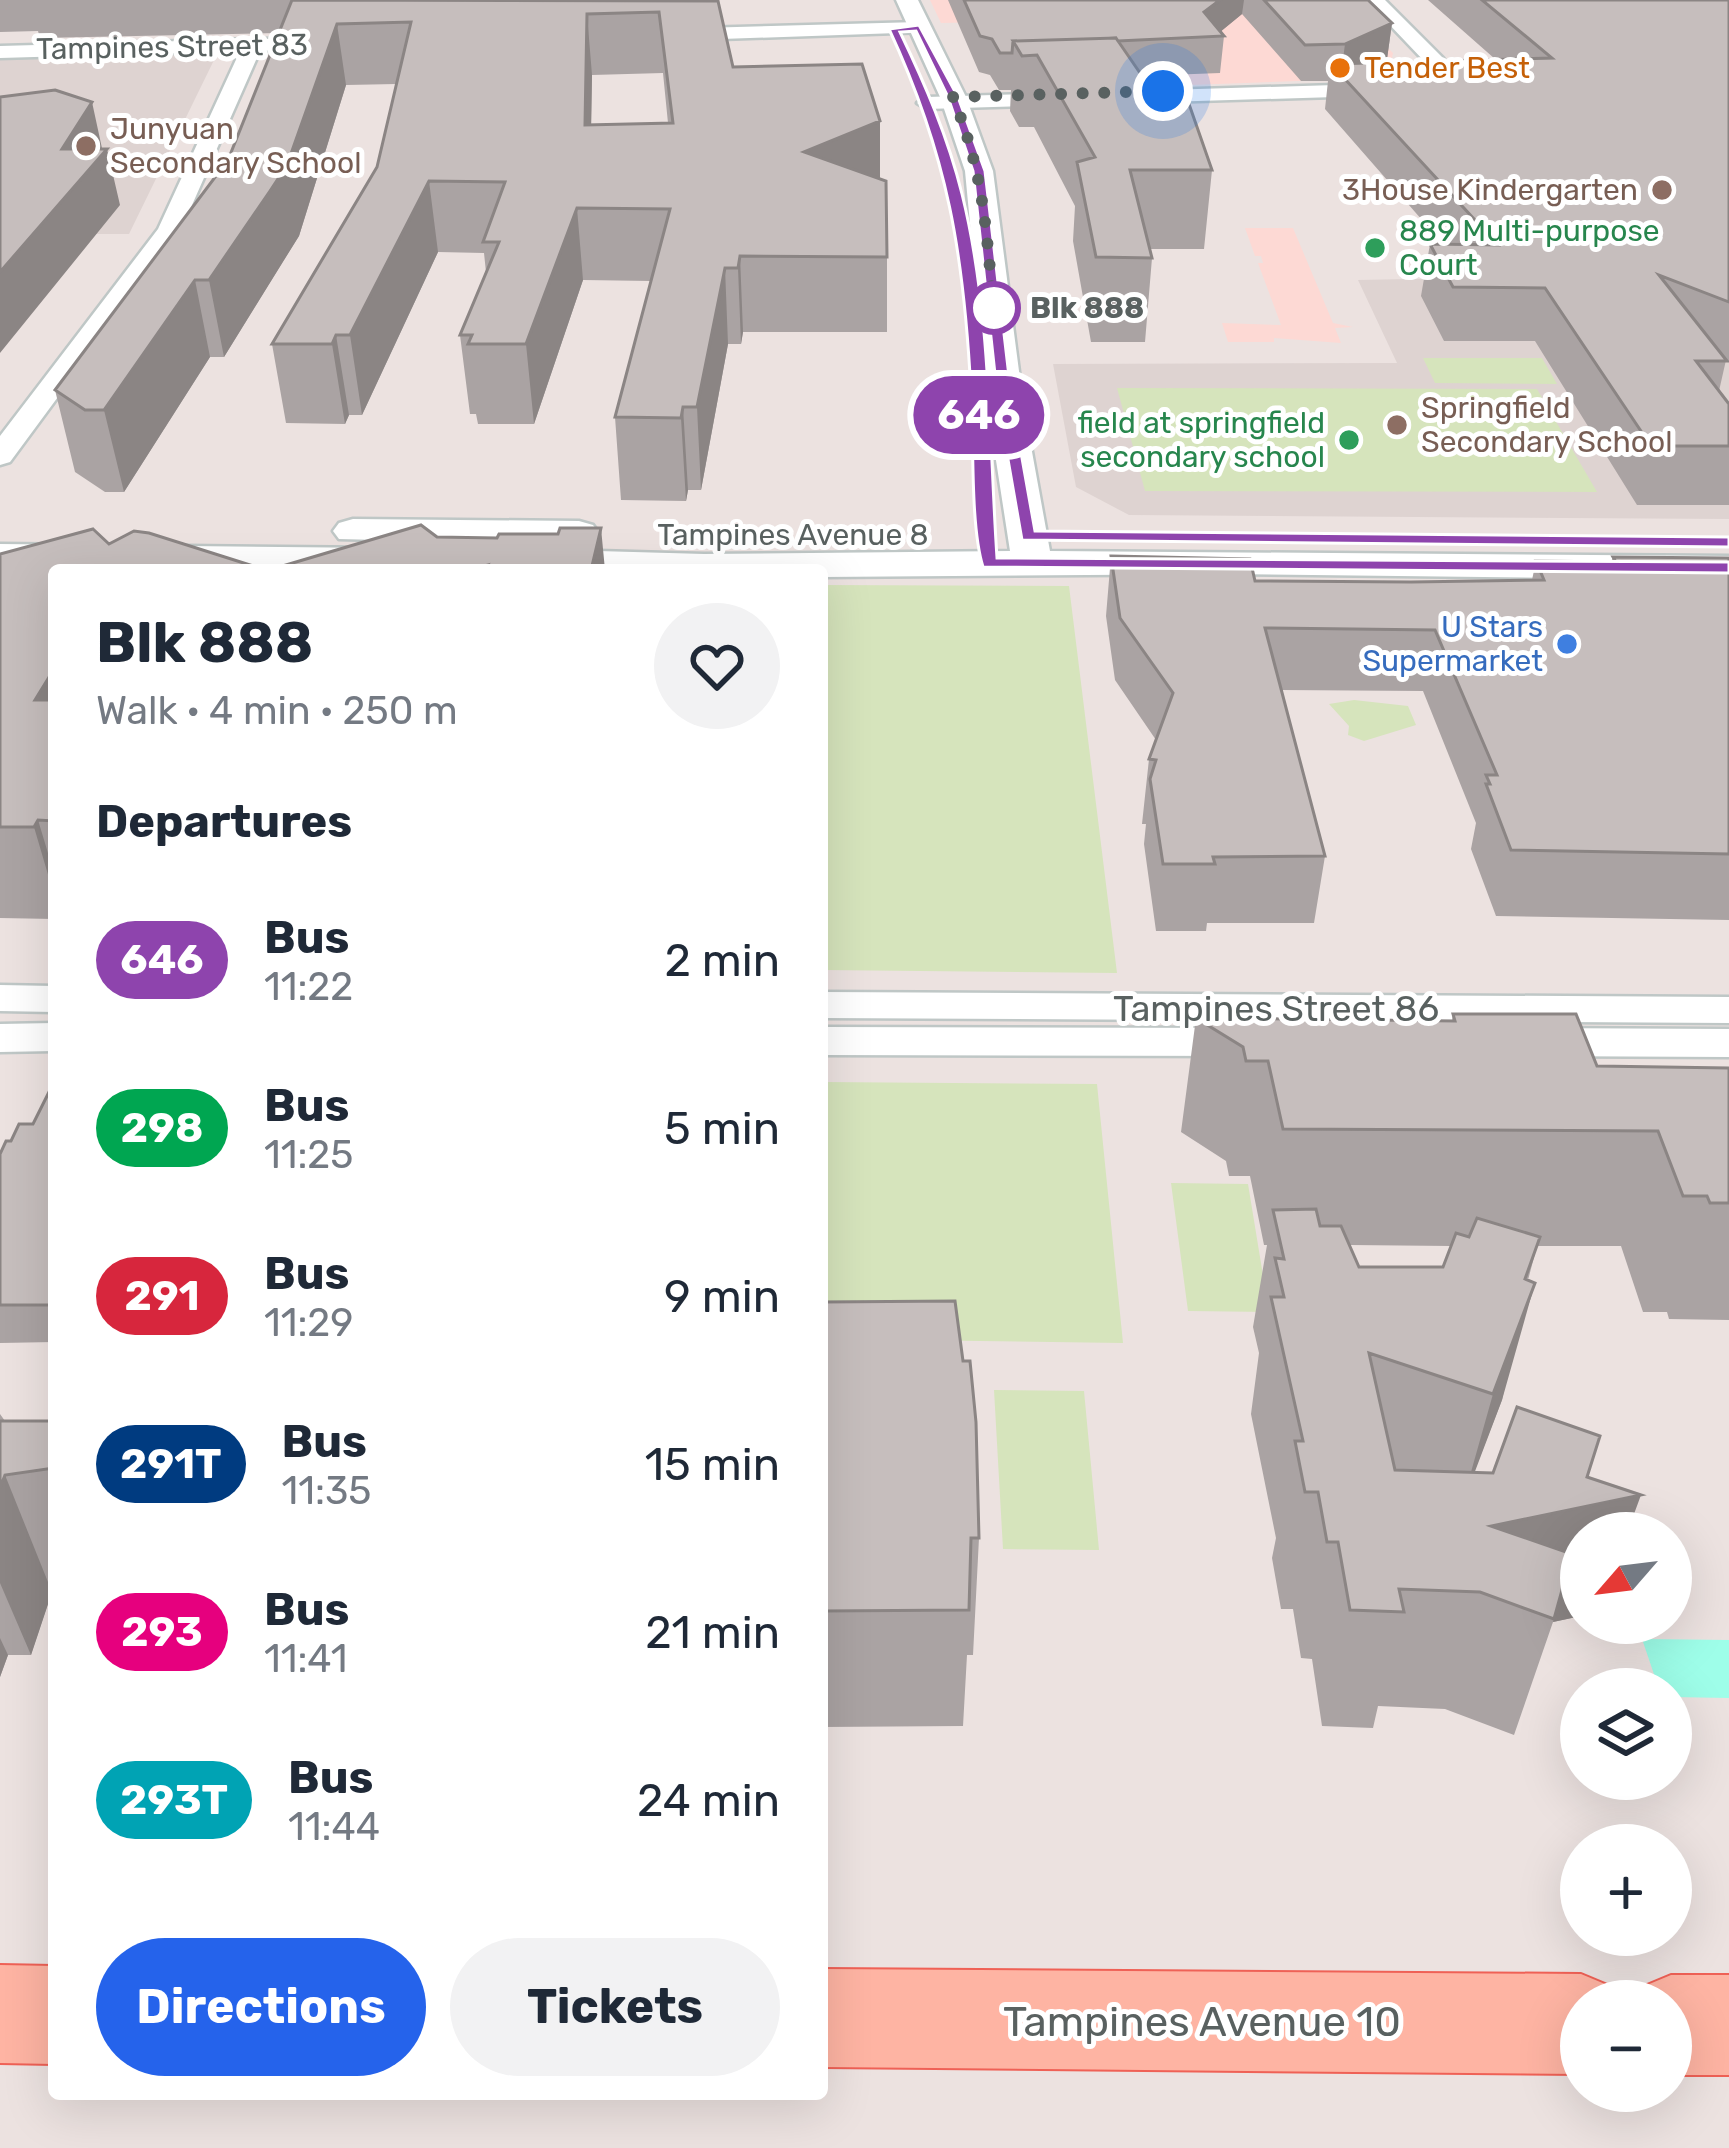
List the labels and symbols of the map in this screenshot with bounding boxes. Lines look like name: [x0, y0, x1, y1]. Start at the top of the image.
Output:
street label: Tampines Street 83: [36, 27, 308, 67]
place label: Tender Best: [1364, 50, 1530, 86]
marker: Tender Best: [1327, 55, 1353, 81]
your location: [1133, 61, 1193, 121]
place label: Junyuan Secondary School: [110, 111, 362, 181]
marker: Junyuan Secondary School: [73, 133, 99, 159]
place label: 3House Kindergarten: [1342, 172, 1638, 208]
marker: 3House Kindergarten: [1649, 177, 1675, 203]
place label: 889 Multi-purpose Court: [1399, 213, 1660, 283]
marker: 889 Multi-purpose Court: [1362, 235, 1388, 261]
marker: Blk 888: [969, 283, 1019, 333]
place label: Blk 888: [1030, 290, 1144, 326]
line badge: 646: [910, 376, 1048, 454]
place label: Springfield Secondary School: [1421, 390, 1673, 460]
place label: field at springfield secondary school: [1077, 405, 1325, 475]
marker: Springfield Secondary School: [1384, 412, 1410, 438]
marker: field at springfield secondary school: [1336, 427, 1362, 453]
street label: Tampines Avenue 8: [657, 517, 929, 553]
place label: U Stars Supermarket: [1362, 609, 1543, 679]
marker: U Stars Supermarket: [1554, 631, 1580, 657]
street label: Tampines Street 86: [1113, 987, 1439, 1030]
north arrow: [1560, 1512, 1692, 1644]
street label: Tampines Avenue 10: [1003, 1997, 1401, 2047]

